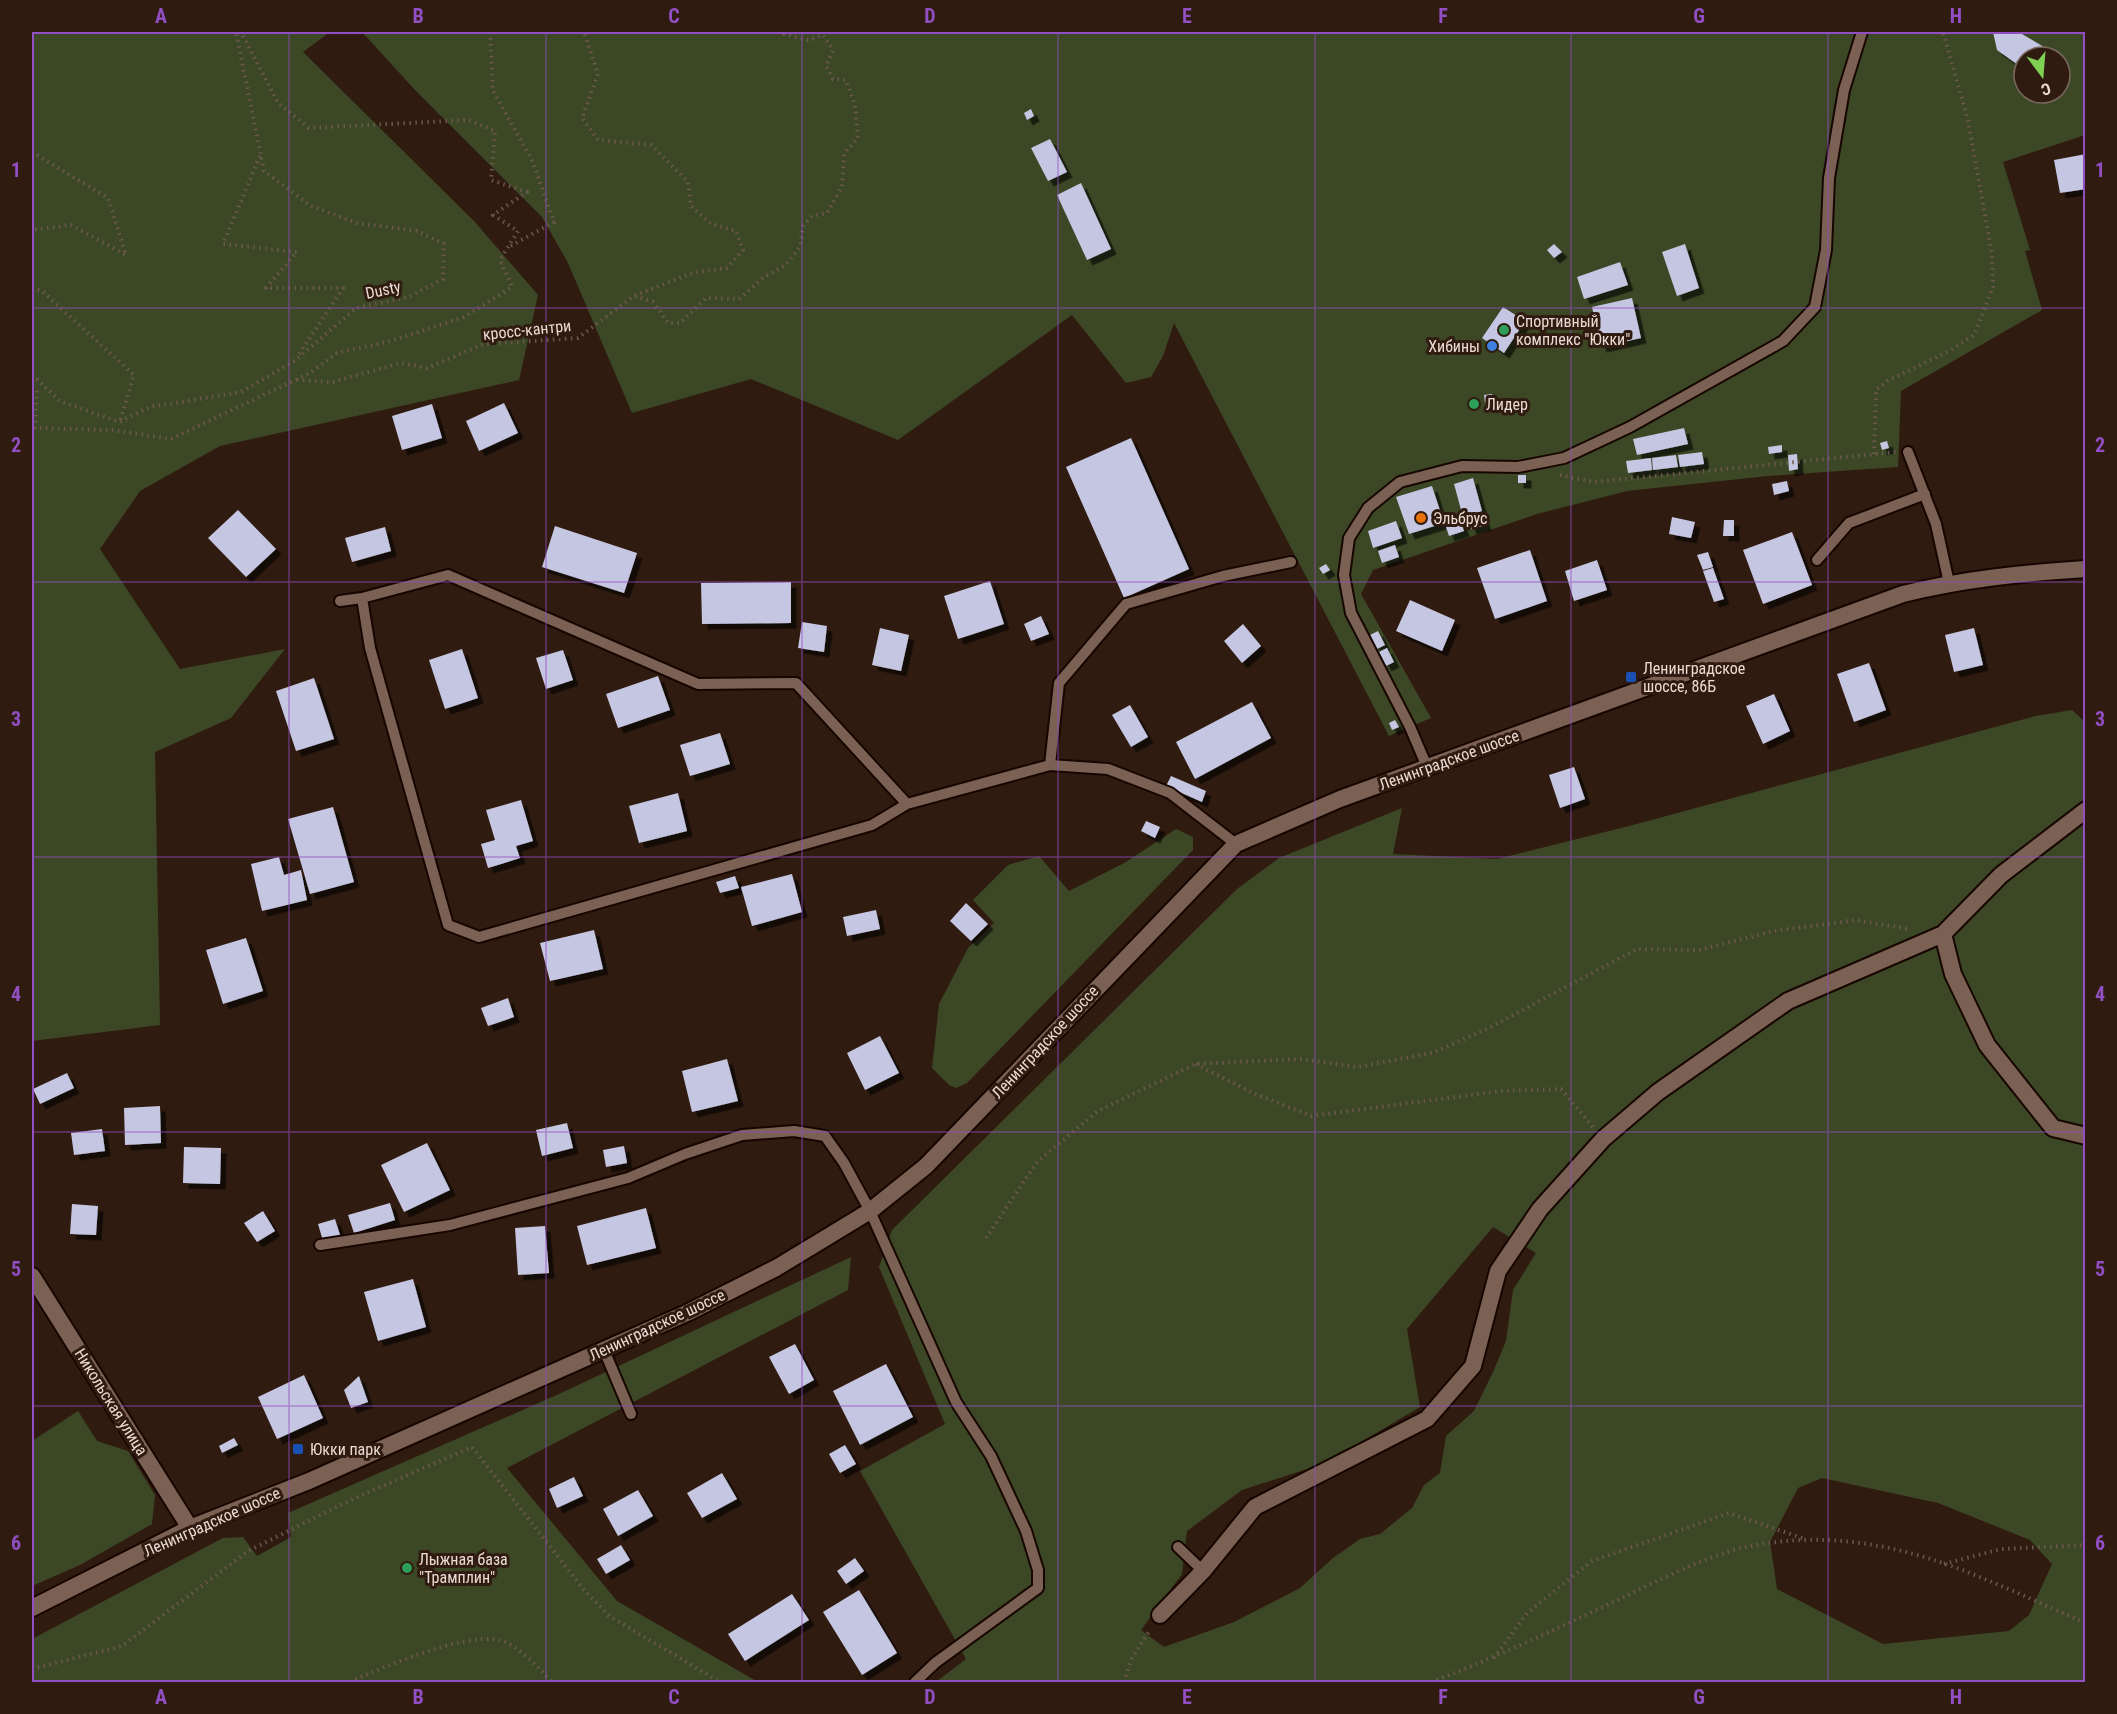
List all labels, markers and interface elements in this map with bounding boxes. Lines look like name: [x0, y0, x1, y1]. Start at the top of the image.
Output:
text: A: [155, 4, 167, 28]
text: B: [412, 4, 424, 28]
text: C: [668, 4, 680, 28]
text: D: [924, 4, 936, 28]
text: E: [1182, 4, 1192, 28]
text: F: [1438, 4, 1448, 28]
text: G: [1693, 4, 1705, 28]
text: H: [1950, 4, 1962, 28]
north arrow: [2012, 45, 2072, 105]
text: С: [2039, 79, 2053, 99]
text: 1: [11, 158, 21, 182]
text: 1: [2095, 158, 2105, 182]
street label: Dusty: [364, 277, 403, 303]
place label: Спортивный комплекс "Юкки": [1516, 312, 1630, 349]
street label: кросс-кантри: [482, 316, 572, 344]
marker: Спортивный комплекс "Юкки": [1497, 323, 1511, 337]
place label: Хибины: [1428, 337, 1480, 356]
marker: Хибины: [1485, 339, 1499, 353]
place label: Лидер: [1486, 395, 1528, 414]
marker: Лидер: [1467, 397, 1481, 411]
text: 2: [11, 433, 21, 457]
text: 2: [2095, 433, 2105, 457]
place label: Эльбрус: [1433, 509, 1487, 528]
marker: Эльбрус: [1414, 511, 1428, 525]
place label: Ленинградское шоссе, 86Б: [1643, 659, 1745, 696]
marker: Ленинградское шоссе, 86Б: [1624, 670, 1638, 684]
text: 3: [11, 707, 21, 731]
text: 3: [2095, 707, 2105, 731]
street label: Ленинградское шоссе: [1376, 726, 1522, 794]
text: 4: [11, 982, 21, 1006]
street label: Ленинградское шоссе: [988, 982, 1102, 1102]
text: 4: [2095, 982, 2105, 1006]
text: 5: [11, 1257, 21, 1281]
text: 5: [2095, 1257, 2105, 1281]
street label: Ленинградское шоссе: [586, 1285, 728, 1365]
street label: Никольская улица: [71, 1345, 151, 1459]
place label: Юкки парк: [310, 1440, 381, 1459]
marker: Юкки парк: [291, 1442, 305, 1456]
street label: Ленинградское шоссе: [141, 1483, 283, 1561]
text: 6: [11, 1531, 21, 1555]
text: 6: [2095, 1531, 2105, 1555]
place label: Лыжная база "Трамплин": [419, 1550, 508, 1587]
marker: Лыжная база "Трамплин": [400, 1561, 414, 1575]
text: A: [155, 1685, 167, 1709]
text: B: [412, 1685, 424, 1709]
text: C: [668, 1685, 680, 1709]
text: D: [924, 1685, 936, 1709]
text: E: [1182, 1685, 1192, 1709]
text: F: [1438, 1685, 1448, 1709]
text: G: [1693, 1685, 1705, 1709]
text: H: [1950, 1685, 1962, 1709]

